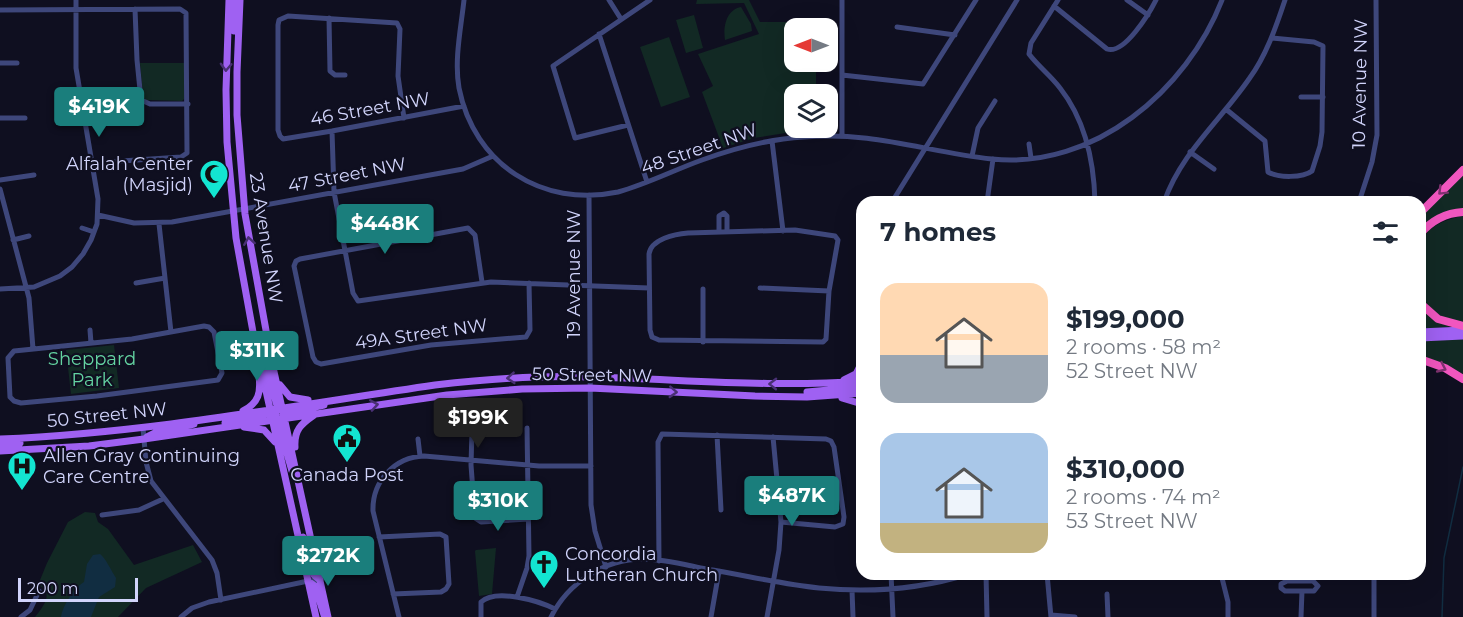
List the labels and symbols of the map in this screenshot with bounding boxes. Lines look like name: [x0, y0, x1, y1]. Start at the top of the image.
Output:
north arrow: [784, 18, 838, 72]
street label: 10 Avenue NW: [1348, 19, 1372, 149]
one-way arrow: [220, 63, 233, 72]
pin: $419K: [57, 87, 141, 138]
street label: 46 Street NW: [308, 88, 432, 130]
street label: 48 Street NW: [638, 119, 760, 179]
place label: Alfalah Center (Masjid): [66, 153, 193, 196]
street label: 47 Street NW: [286, 153, 408, 197]
mosque icon: Alfalah Center (Masjid): [198, 158, 230, 200]
street label: 23 Avenue NW: [245, 171, 287, 305]
one-way arrow: [1438, 183, 1449, 194]
pin: $448K: [343, 204, 427, 255]
street label: 19 Avenue NW: [563, 209, 585, 339]
one-way arrow: [243, 236, 256, 246]
street label: 49A Street NW: [353, 314, 489, 354]
pin: $311K: [215, 331, 299, 382]
park label: Sheppard Park: [48, 348, 136, 391]
one-way arrow: [1436, 360, 1447, 372]
street label: 50 Street NW: [532, 363, 652, 387]
one-way arrow: [506, 371, 515, 384]
one-way arrow: [768, 378, 777, 390]
one-way arrow: [668, 385, 677, 398]
street label: 50 Street NW: [46, 398, 168, 432]
pin: $199K: [436, 398, 520, 449]
one-way arrow: [369, 400, 378, 412]
public building icon: Canada Post: [331, 422, 363, 464]
place label: Allen Gray Continuing Care Centre: [43, 445, 240, 488]
hospital icon: Allen Gray Continuing Care Centre: [6, 450, 38, 492]
place label: Canada Post: [290, 464, 404, 486]
pin: $487K: [750, 476, 834, 527]
pin: $310K: [456, 481, 540, 532]
pin: $272K: [286, 536, 370, 587]
place label: Concordia Lutheran Church: [565, 543, 718, 586]
church icon: Concordia Lutheran Church: [528, 548, 560, 590]
scale bar: [18, 575, 138, 602]

